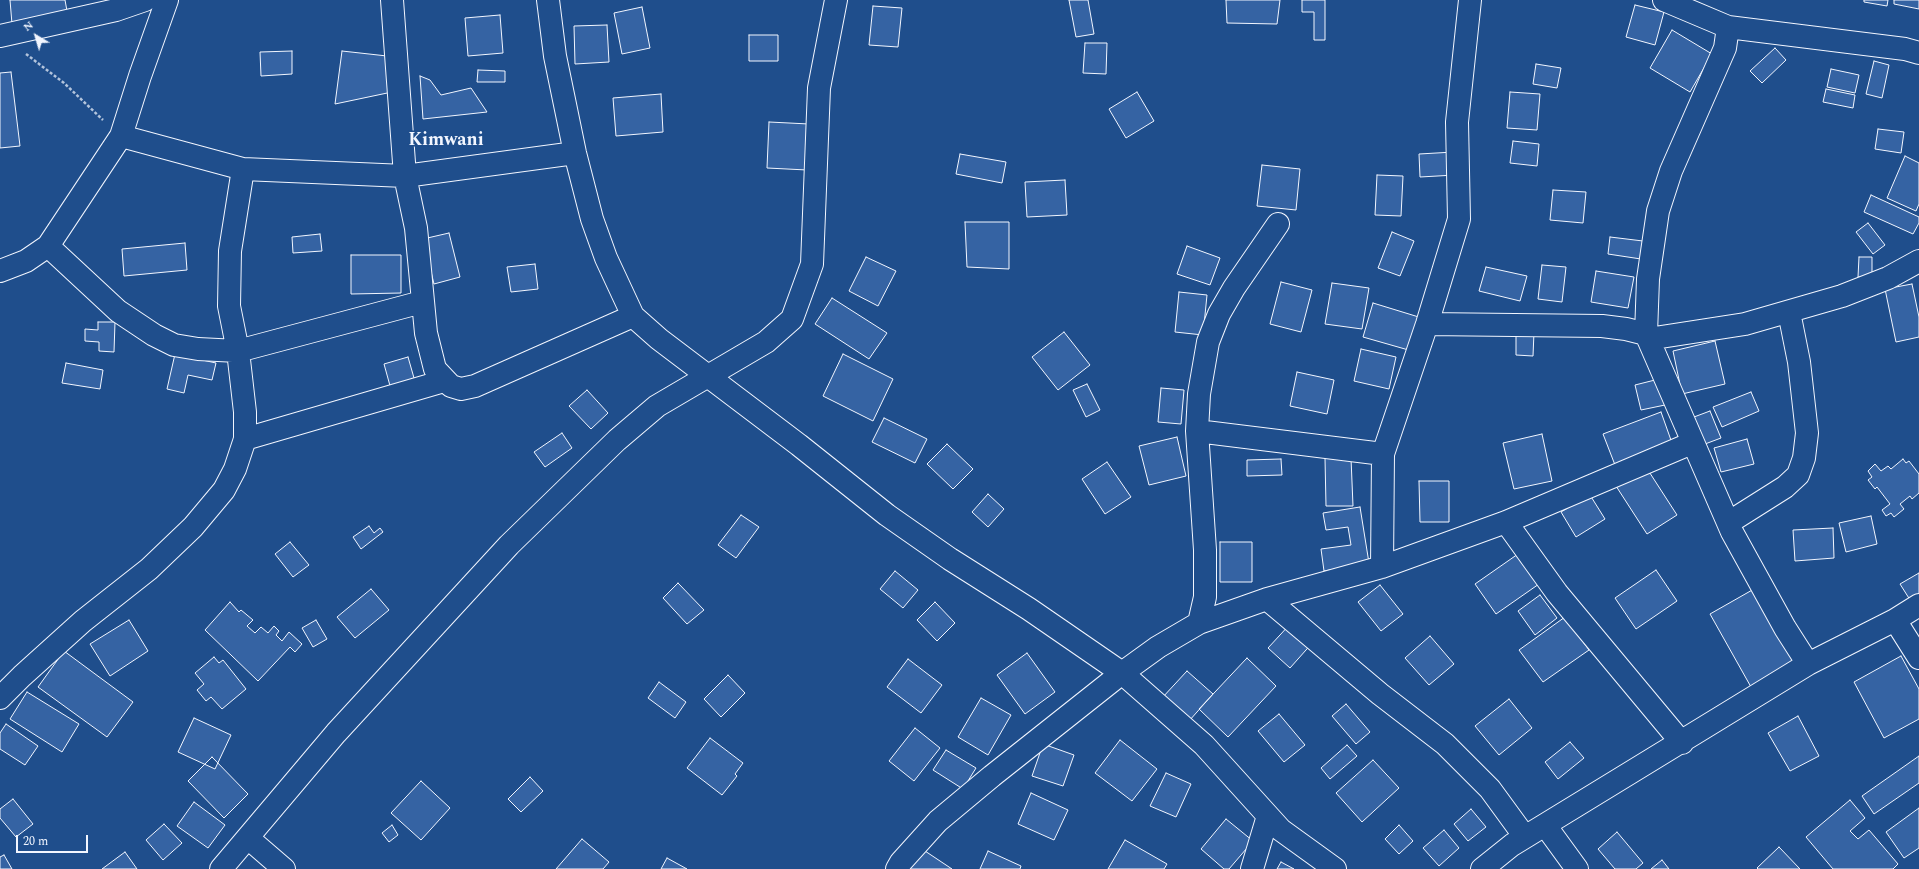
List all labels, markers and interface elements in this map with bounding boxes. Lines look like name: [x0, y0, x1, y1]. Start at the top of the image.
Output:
north arrow: [16, 16, 56, 56]
text: N: [20, 17, 37, 36]
district label: Kimwani: [408, 130, 484, 152]
scale bar: [18, 827, 90, 853]
text: 20 m: [23, 832, 48, 851]

